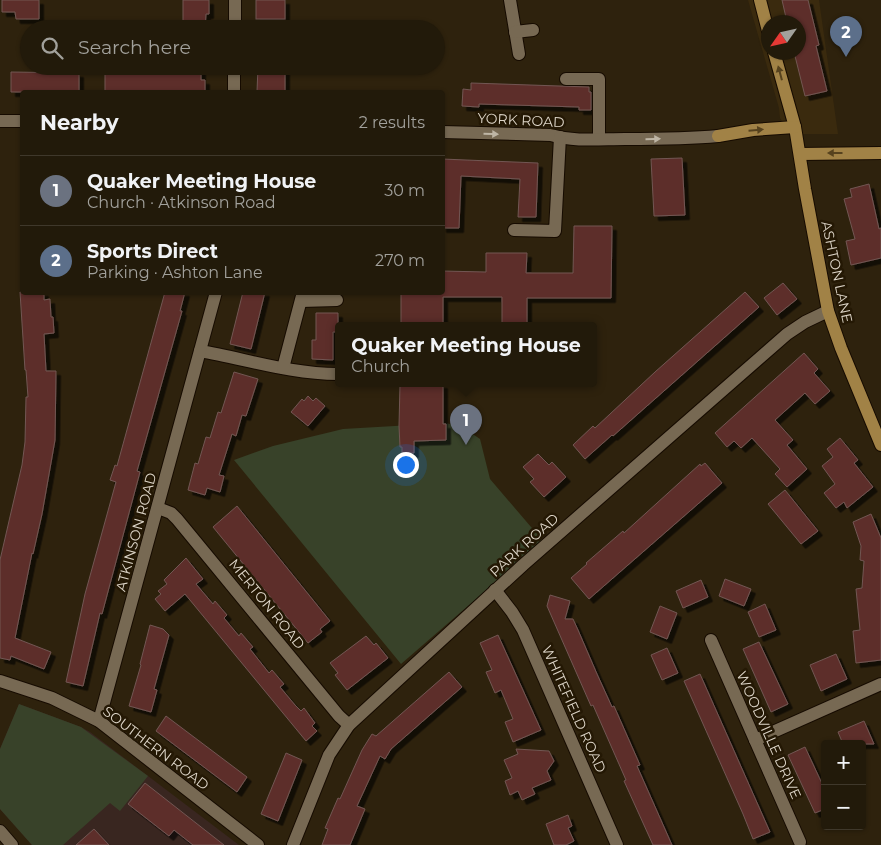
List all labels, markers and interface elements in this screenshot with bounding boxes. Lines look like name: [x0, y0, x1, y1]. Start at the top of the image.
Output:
north arrow: [761, 15, 806, 60]
pin: 2: [830, 16, 862, 57]
search box: [20, 20, 445, 75]
icon: search: [38, 34, 66, 62]
text: Search here: [78, 36, 191, 59]
one-way arrow: [775, 65, 783, 80]
street label: YORK ROAD: [477, 109, 565, 131]
text: Nearby: [40, 110, 119, 135]
text: 2 results: [359, 113, 425, 132]
one-way arrow: [748, 126, 764, 134]
one-way arrow: [483, 130, 499, 138]
one-way arrow: [645, 135, 661, 143]
one-way arrow: [827, 150, 843, 158]
text: Quaker Meeting House: [87, 170, 316, 193]
text: 1: [53, 181, 59, 200]
text: 30 m: [384, 181, 425, 200]
text: Church · Atkinson Road: [87, 193, 276, 212]
street label: ASHTON LANE: [817, 219, 857, 325]
text: Sports Direct: [87, 240, 218, 263]
text: 2: [51, 251, 61, 270]
text: 270 m: [375, 251, 425, 270]
text: Parking · Ashton Lane: [87, 263, 263, 282]
popup: [335, 322, 597, 387]
text: Quaker Meeting House: [351, 334, 581, 357]
text: Church: [351, 357, 410, 376]
pin: 1: [450, 404, 482, 445]
your location: [393, 452, 419, 478]
street label: ATKINSON ROAD: [112, 471, 160, 593]
street label: PARK ROAD: [486, 509, 562, 581]
street label: MERTON ROAD: [225, 555, 309, 653]
street label: WHITEFIELD ROAD: [538, 642, 610, 776]
street label: WOODVILLE DRIVE: [733, 668, 805, 802]
street label: SOUTHERN ROAD: [99, 702, 213, 794]
map controls: [821, 740, 866, 830]
button: +: [821, 740, 866, 785]
button: −: [821, 785, 866, 830]

